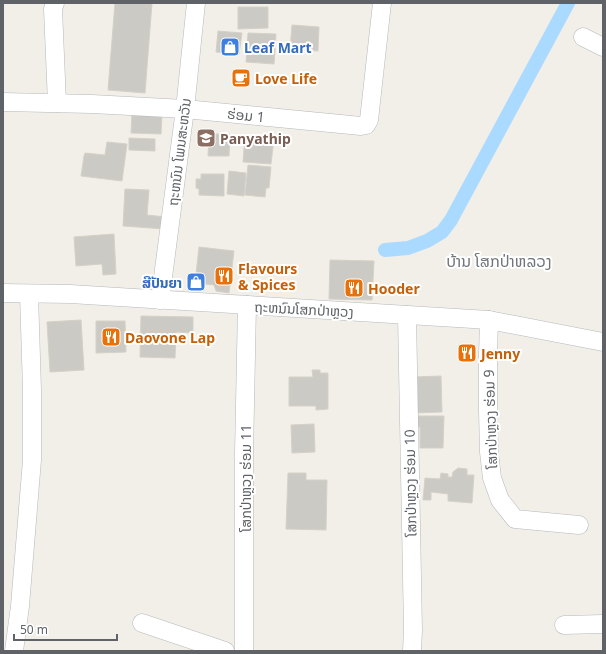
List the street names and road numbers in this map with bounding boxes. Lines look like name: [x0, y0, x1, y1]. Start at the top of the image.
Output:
street label: ຖະຫນົນ ໂພນສະຫວັນ: [163, 97, 195, 207]
street label: ຮ່ອມ 1: [226, 104, 266, 126]
street label: ຖະຫນົນໂສກປ່າຫຼວງ: [254, 297, 354, 321]
street label: ໂສກປ່າຫຼວງ ຮ່ອມ 9: [479, 369, 501, 470]
street label: ໂສກປ່າຫຼວງ ຮ່ອມ 11: [236, 424, 255, 533]
street label: ໂສກປ່າຫຼວງ ຮ່ອມ 10: [400, 429, 420, 538]

